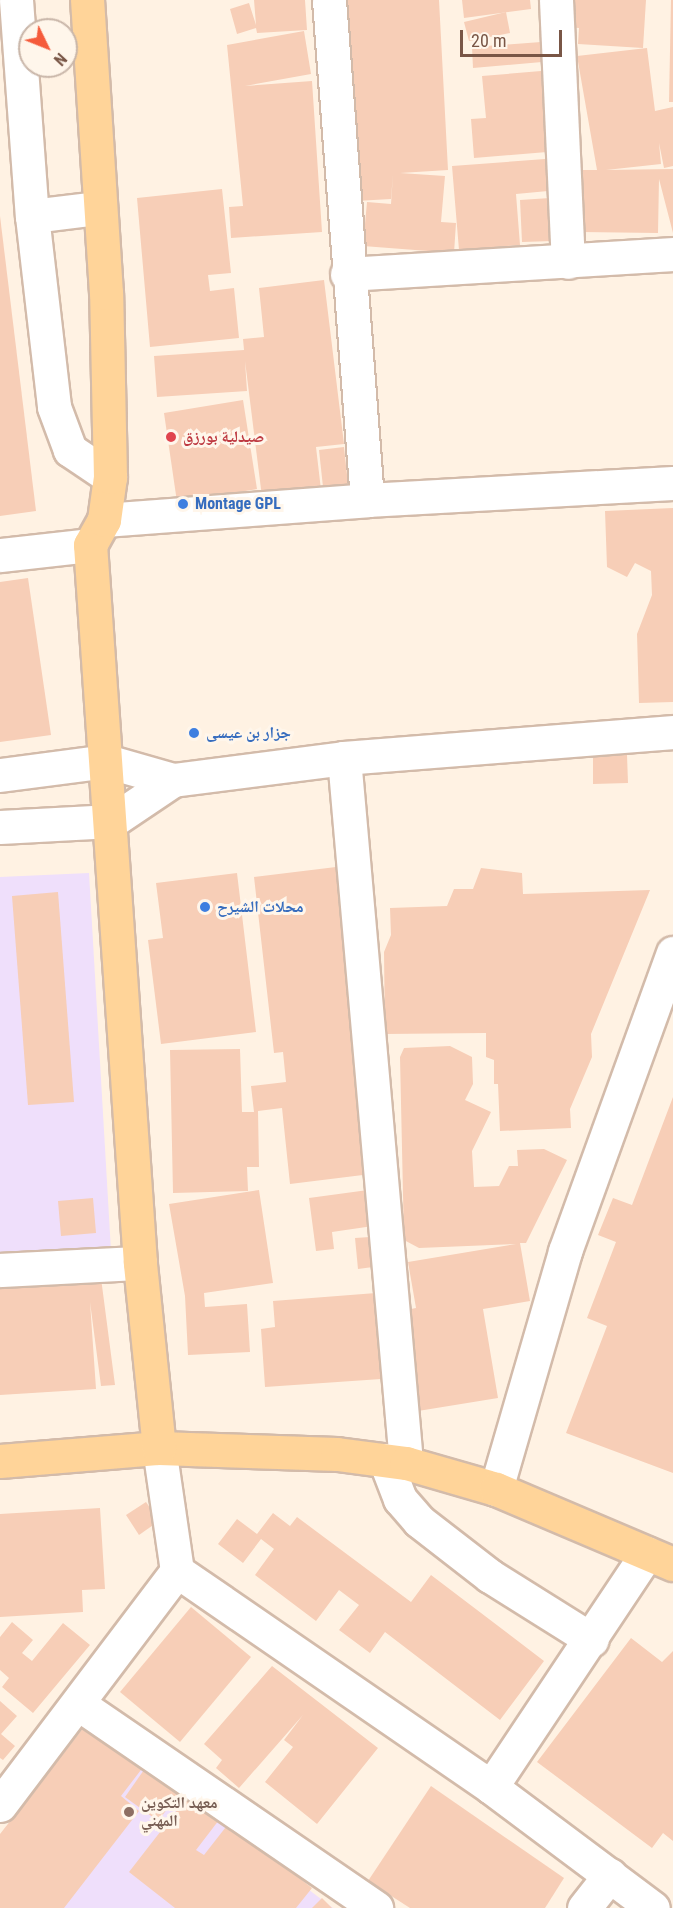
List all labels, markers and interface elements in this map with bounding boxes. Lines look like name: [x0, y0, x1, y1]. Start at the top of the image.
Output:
north arrow: [18, 18, 78, 78]
scale bar: [463, 18, 565, 56]
text: 20 m: [471, 30, 506, 51]
text: N: [50, 49, 70, 69]
place label: صيدلية بورزق: [183, 427, 264, 447]
marker: صيدلية بورزق: [164, 430, 178, 444]
place label: Montage GPL: [195, 494, 281, 514]
marker: Montage GPL: [176, 497, 190, 511]
place label: جزار بن عيسى: [206, 723, 291, 743]
marker: جزار بن عيسى: [187, 726, 201, 740]
place label: محلات الشيرح: [217, 897, 303, 917]
marker: محلات الشيرح: [198, 900, 212, 914]
place label: معهد التكوين المهني: [141, 1793, 218, 1831]
marker: معهد التكوين المهني: [122, 1805, 136, 1819]

